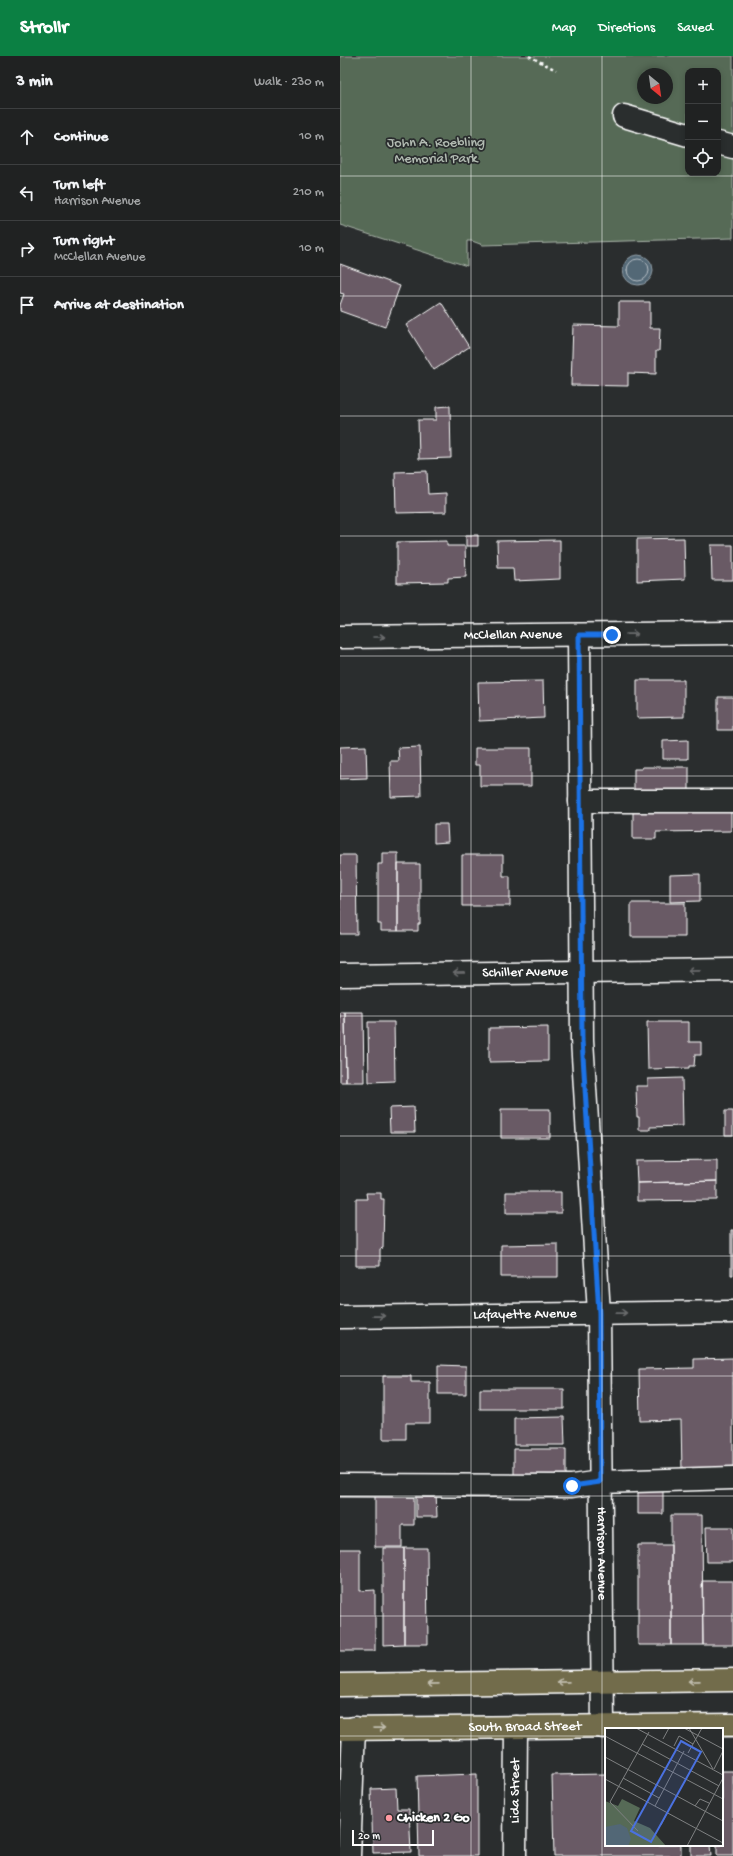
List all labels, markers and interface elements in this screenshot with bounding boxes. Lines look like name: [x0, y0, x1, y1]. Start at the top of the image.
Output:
text: Strollr: [20, 17, 68, 40]
text: Map: [552, 20, 576, 37]
text: Directions: [598, 20, 655, 37]
text: Saved: [677, 20, 713, 37]
north arrow: [637, 68, 673, 104]
map controls: [685, 68, 721, 176]
button: +: [685, 68, 721, 104]
text: 3 min: [16, 72, 53, 92]
text: Walk · 230 m: [254, 75, 324, 90]
button: −: [685, 104, 721, 140]
icon: ahead: [16, 126, 38, 148]
text: Continue: [54, 128, 108, 146]
text: 10 m: [299, 129, 324, 144]
park label: John A. Roebling Memorial Park: [387, 135, 485, 168]
button: locate: [685, 140, 721, 176]
text: Turn left: [54, 176, 105, 194]
icon: left: [16, 182, 38, 204]
text: 210 m: [293, 185, 324, 200]
text: Harrison Avenue: [54, 194, 141, 209]
text: Turn right: [54, 232, 114, 250]
icon: right: [16, 238, 38, 260]
text: 10 m: [299, 241, 324, 256]
text: McClellan Avenue: [54, 250, 145, 265]
icon: arrive: [16, 294, 38, 316]
text: Arrive at destination: [54, 296, 184, 314]
street label: McClellan Avenue: [464, 626, 563, 644]
route end: [603, 626, 621, 644]
one-way arrow: [625, 630, 638, 638]
one-way arrow: [372, 633, 385, 641]
street label: Schiller Avenue: [482, 964, 569, 982]
one-way arrow: [688, 967, 701, 974]
one-way arrow: [453, 970, 466, 977]
street label: Lafayette Avenue: [473, 1305, 577, 1324]
one-way arrow: [614, 1309, 627, 1317]
one-way arrow: [372, 1312, 385, 1320]
route start: [563, 1477, 581, 1495]
street label: Harrison Avenue: [592, 1507, 610, 1601]
one-way arrow: [688, 1677, 701, 1685]
one-way arrow: [557, 1678, 570, 1686]
one-way arrow: [427, 1680, 440, 1688]
street label: South Broad Street: [468, 1718, 583, 1736]
one-way arrow: [372, 1724, 385, 1732]
inset map: [605, 1728, 723, 1846]
street label: Lida Street: [507, 1757, 524, 1824]
place label: Chicken 2 Go: [396, 1810, 470, 1827]
marker: Chicken 2 Go: [384, 1813, 394, 1823]
scale bar: [352, 1828, 434, 1847]
text: 20 m: [358, 1831, 380, 1843]

